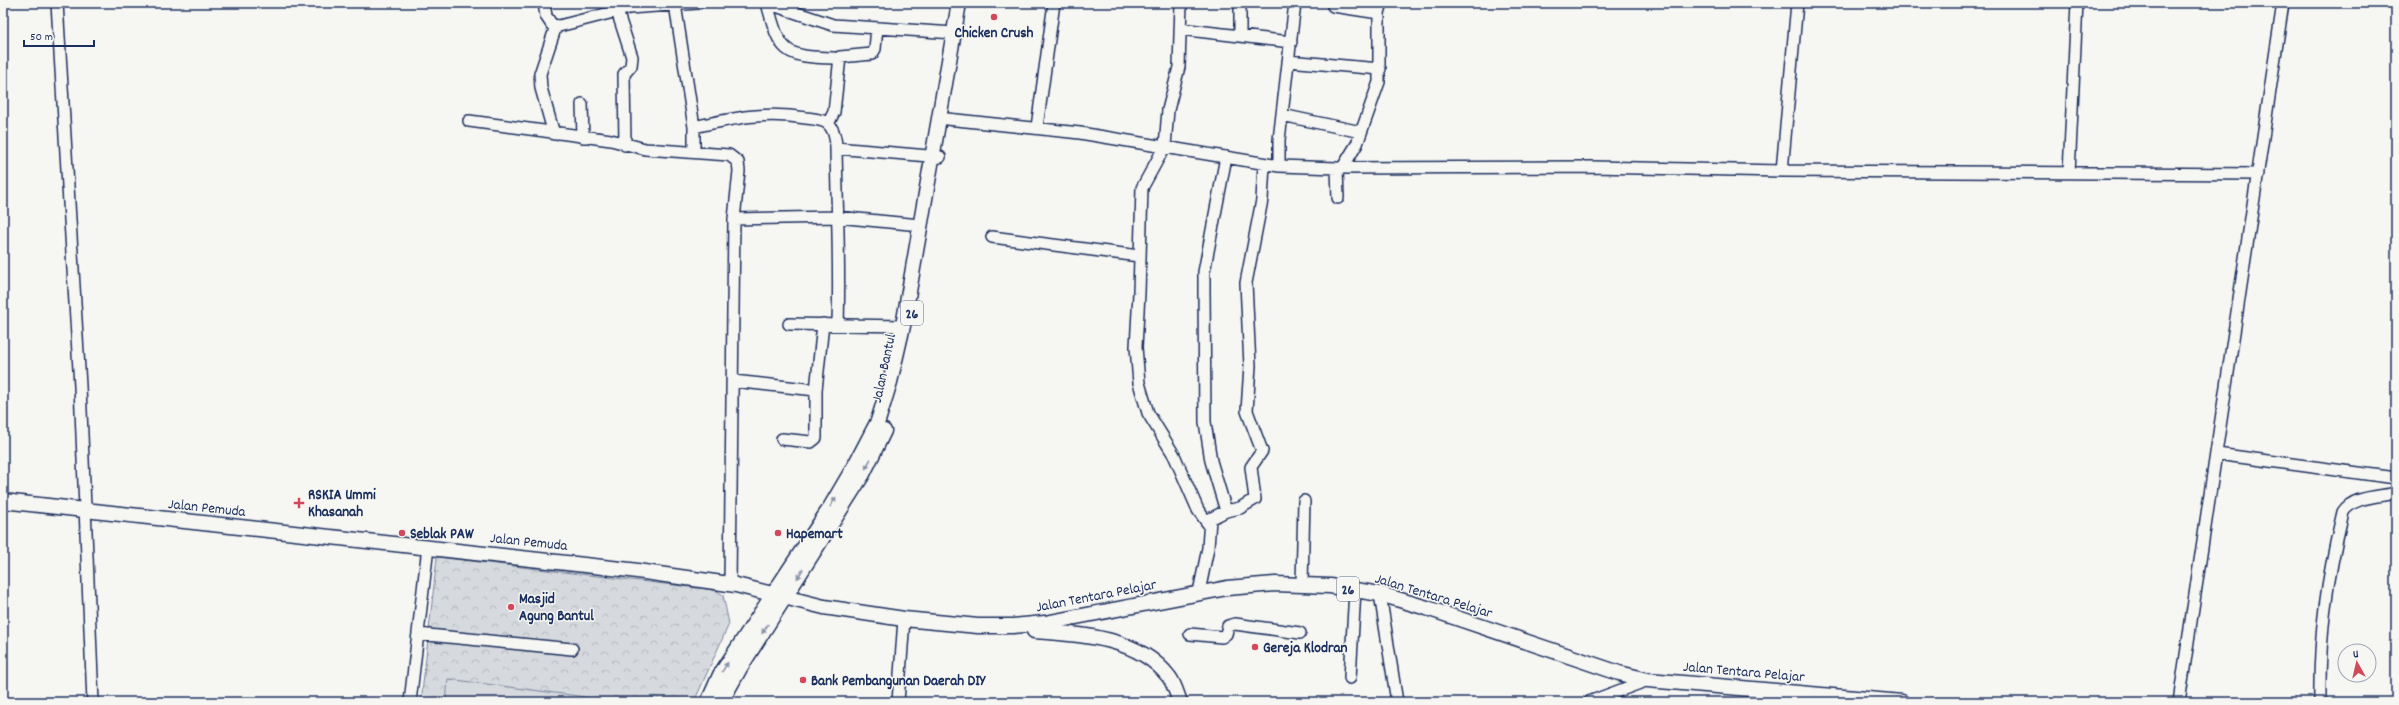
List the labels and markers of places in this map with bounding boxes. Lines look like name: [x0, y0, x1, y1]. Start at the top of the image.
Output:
marker: Chicken Crush: [989, 12, 999, 22]
place label: Chicken Crush: [955, 23, 1034, 45]
place label: RSKIA Ummi Khasanah: [308, 485, 376, 524]
marker: RSKIA Ummi Khasanah: [293, 497, 305, 509]
place label: Seblak PAW: [410, 524, 474, 546]
place label: Hapemart: [786, 524, 843, 546]
marker: Seblak PAW: [397, 528, 407, 538]
marker: Hapemart: [773, 528, 783, 538]
place label: Masjid Agung Bantul: [519, 589, 594, 628]
marker: Masjid Agung Bantul: [506, 602, 516, 612]
place label: Gereja Klodran: [1263, 638, 1348, 660]
marker: Gereja Klodran: [1250, 642, 1260, 652]
place label: Bank Pembangunan Daerah DIY: [811, 671, 987, 693]
marker: Bank Pembangunan Daerah DIY: [798, 675, 808, 685]

